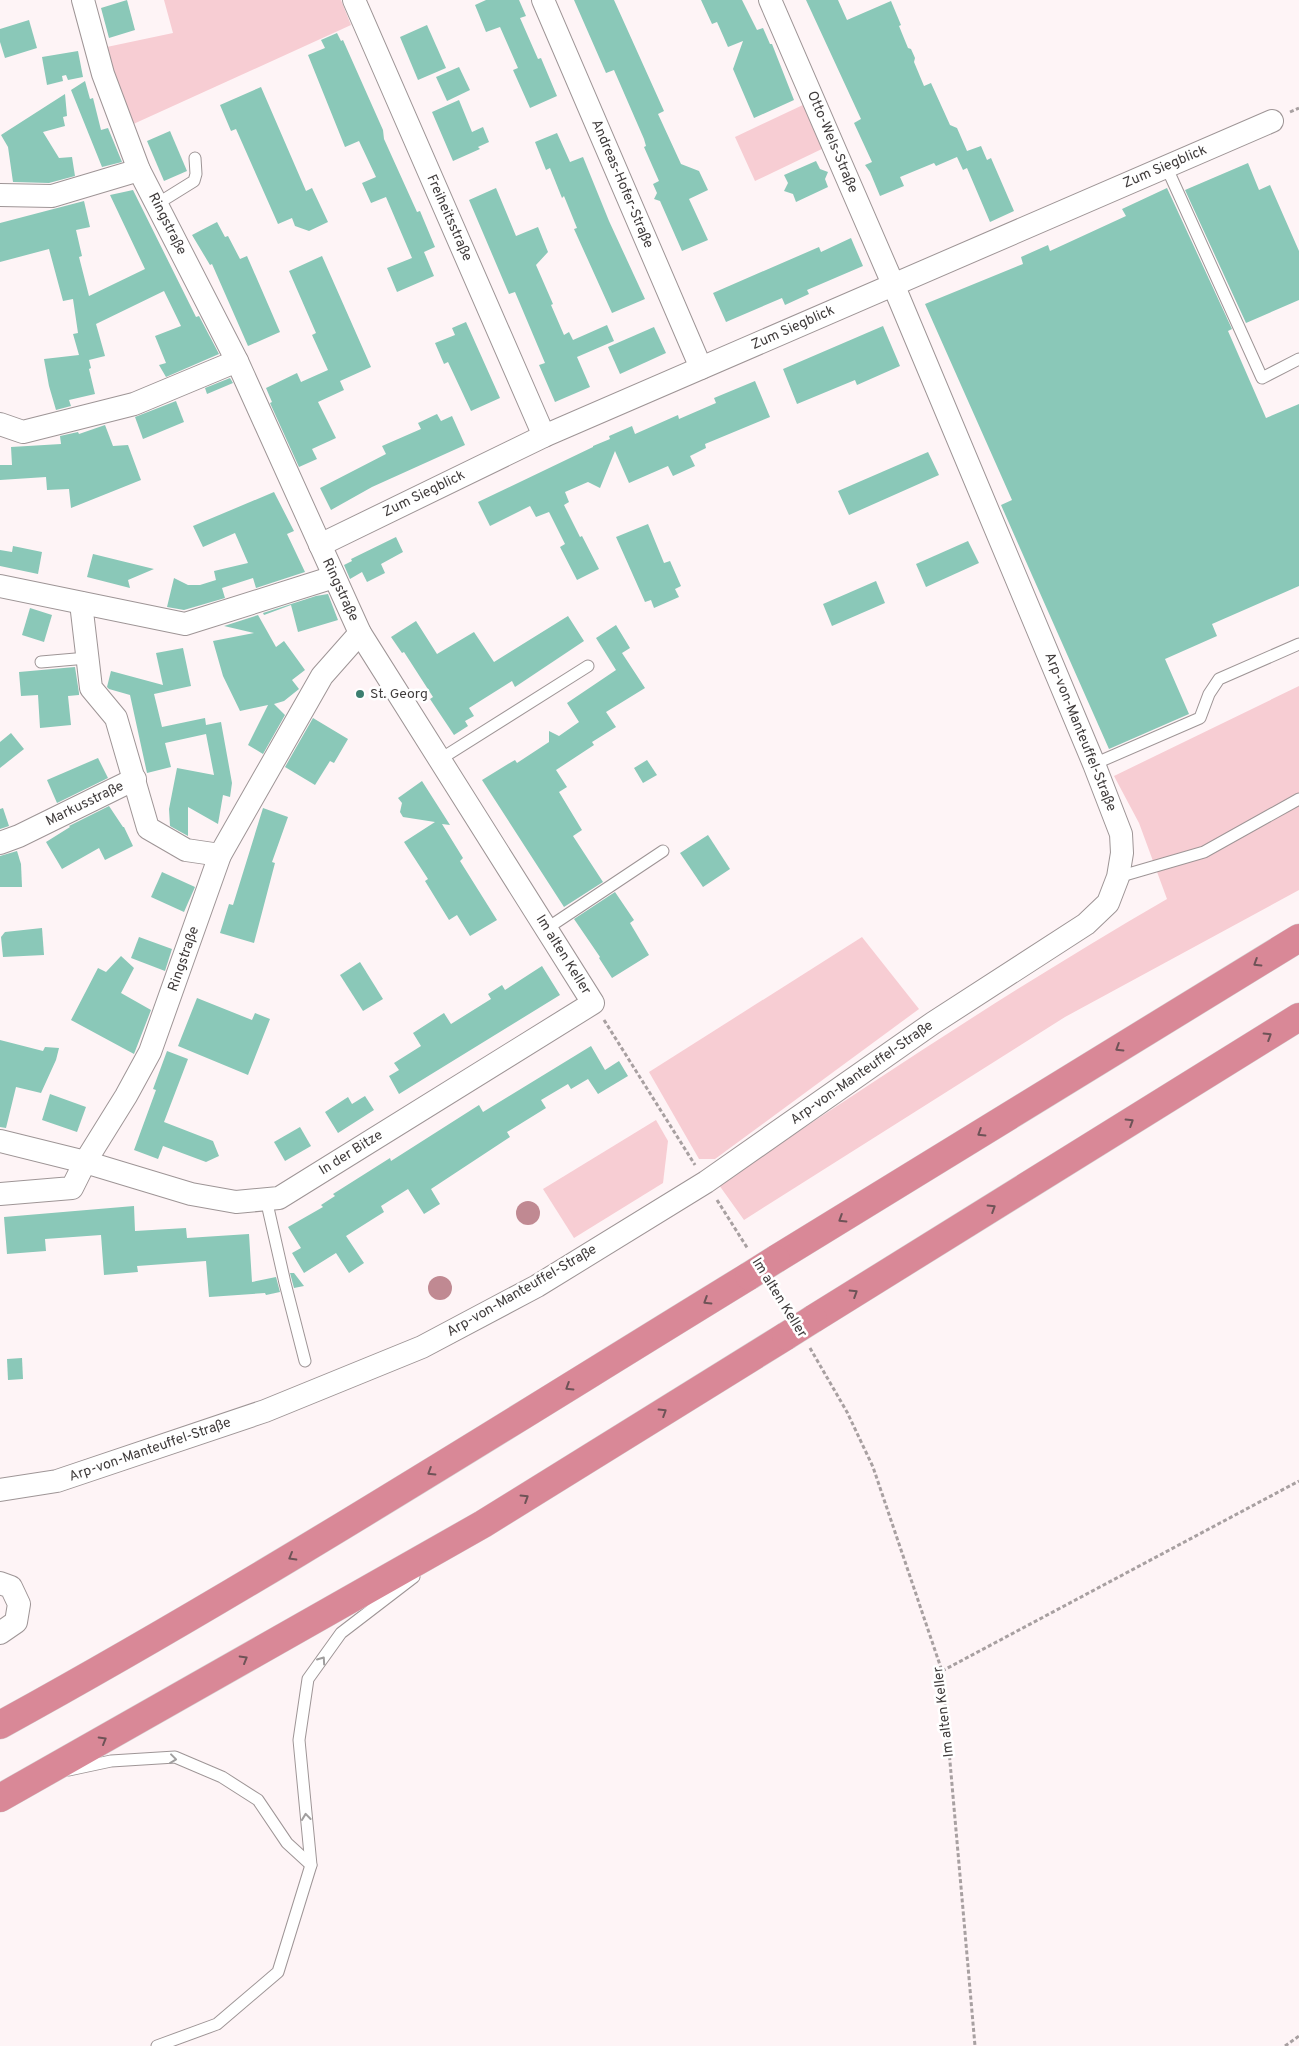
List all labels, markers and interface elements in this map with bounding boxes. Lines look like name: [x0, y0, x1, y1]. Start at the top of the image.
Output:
street label: Otto-Wels-Straße: [803, 88, 861, 196]
street label: Andreas-Hofer-Straße: [587, 117, 657, 251]
street label: Zum Siegblick: [1121, 142, 1209, 192]
street label: Freiheitsstraße: [422, 172, 476, 264]
street label: Ringstraße: [144, 190, 190, 258]
street label: Zum Siegblick: [749, 302, 837, 354]
street label: Zum Siegblick: [380, 467, 468, 521]
street label: Ringstraße: [318, 556, 362, 624]
street label: Arp-von-Manteuffel-Straße: [1040, 650, 1120, 814]
place label: St. Georg: [370, 686, 428, 703]
marker: St. Georg: [354, 688, 366, 700]
street label: Markusstraße: [43, 778, 127, 830]
street label: Im alten Keller: [532, 912, 595, 999]
street label: Ringstraße: [165, 924, 203, 994]
one-way arrow: [1254, 957, 1263, 967]
street label: Arp-von-Manteuffel-Straße: [787, 1017, 937, 1129]
one-way arrow: [1263, 1033, 1272, 1043]
one-way arrow: [1116, 1042, 1125, 1052]
one-way arrow: [1125, 1119, 1134, 1128]
street label: In der Bitze: [316, 1127, 386, 1179]
one-way arrow: [977, 1127, 986, 1137]
one-way arrow: [987, 1204, 996, 1214]
one-way arrow: [839, 1212, 848, 1222]
street label: Arp-von-Manteuffel-Straße: [444, 1241, 600, 1341]
street label: Im alten Keller: [748, 1255, 811, 1342]
one-way arrow: [849, 1290, 858, 1300]
one-way arrow: [704, 1295, 713, 1305]
one-way arrow: [565, 1380, 574, 1390]
one-way arrow: [657, 1409, 666, 1419]
street label: Arp-von-Manteuffel-Straße: [67, 1414, 233, 1486]
one-way arrow: [427, 1465, 436, 1475]
one-way arrow: [519, 1495, 528, 1504]
one-way arrow: [288, 1550, 297, 1560]
one-way arrow: [239, 1655, 248, 1665]
one-way arrow: [316, 1656, 325, 1666]
street label: Im alten Keller: [930, 1665, 958, 1758]
one-way arrow: [98, 1736, 107, 1746]
one-way arrow: [169, 1753, 177, 1764]
one-way arrow: [301, 1812, 312, 1820]

